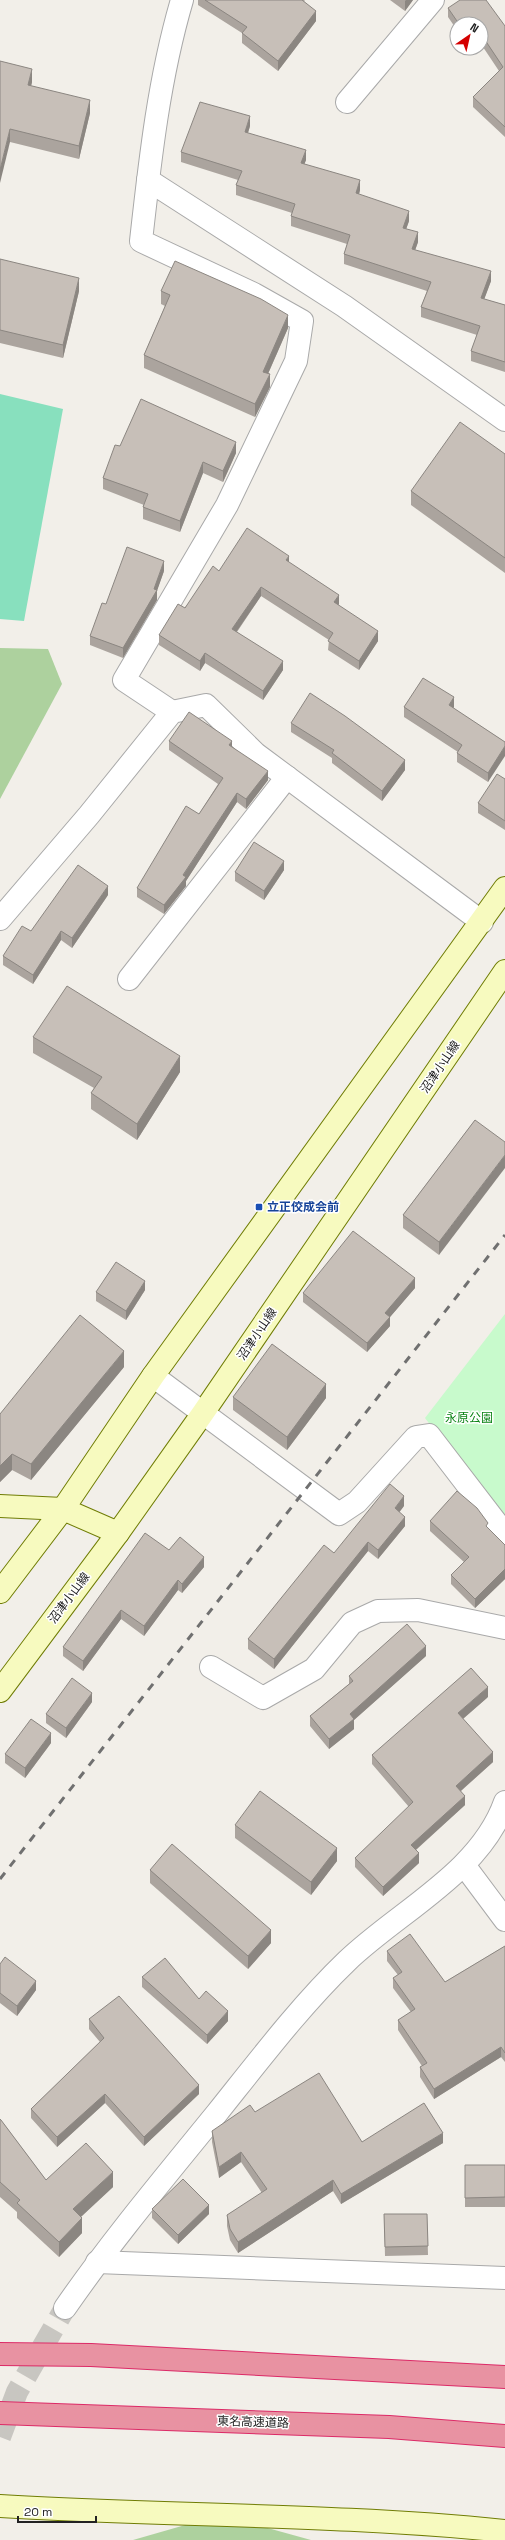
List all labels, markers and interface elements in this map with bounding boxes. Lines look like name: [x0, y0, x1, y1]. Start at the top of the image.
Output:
north arrow: [449, 16, 489, 56]
text: N: [468, 20, 482, 36]
street label: 沼津小山線: [417, 1038, 463, 1096]
place label: 立正佼成会前: [267, 1199, 339, 1215]
marker: 立正佼成会前: [254, 1202, 264, 1212]
street label: 沼津小山線: [234, 1305, 280, 1363]
park label: 永原公園: [445, 1410, 493, 1426]
street label: 沼津小山線: [45, 1569, 93, 1627]
street label: 東名高速道路: [217, 2413, 289, 2431]
scale bar: [18, 2498, 96, 2524]
text: 20 m: [24, 2504, 52, 2520]

